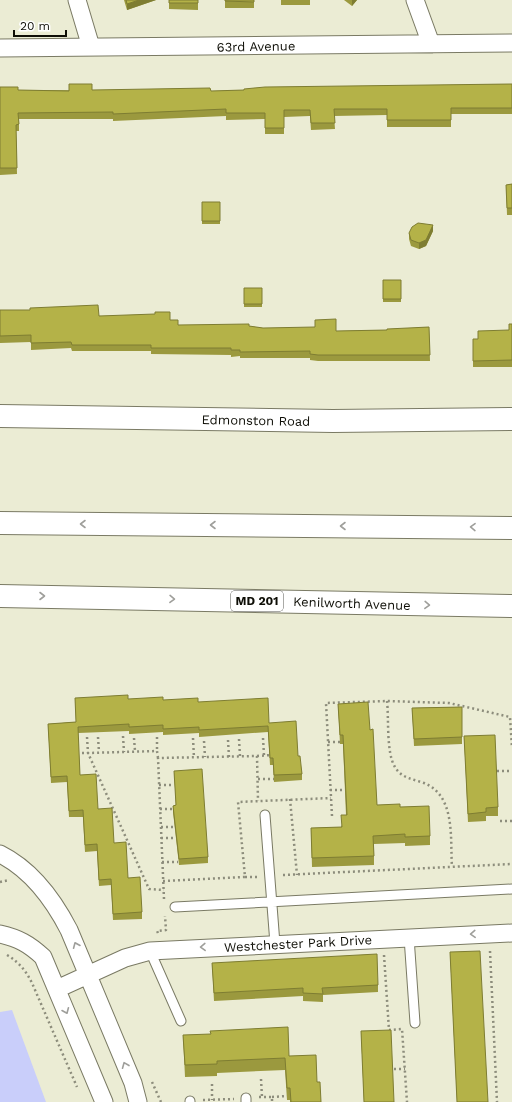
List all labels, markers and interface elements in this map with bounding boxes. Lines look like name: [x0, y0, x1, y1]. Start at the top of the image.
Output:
scale bar: [14, 12, 66, 38]
text: 20 m: [20, 19, 50, 33]
street label: 63rd Avenue: [217, 38, 295, 55]
street label: Edmonston Road: [201, 412, 310, 429]
one-way arrow: [80, 520, 86, 528]
one-way arrow: [210, 521, 216, 529]
one-way arrow: [340, 522, 346, 530]
one-way arrow: [470, 523, 476, 531]
road number: MD 201: [231, 591, 283, 611]
one-way arrow: [39, 592, 45, 600]
street label: Kenilworth Avenue: [293, 594, 411, 613]
one-way arrow: [169, 595, 175, 603]
one-way arrow: [424, 601, 430, 609]
one-way arrow: [470, 929, 476, 938]
street label: Westchester Park Drive: [224, 932, 372, 955]
one-way arrow: [72, 942, 80, 949]
one-way arrow: [200, 943, 206, 952]
one-way arrow: [61, 1007, 69, 1015]
one-way arrow: [122, 1062, 130, 1069]

